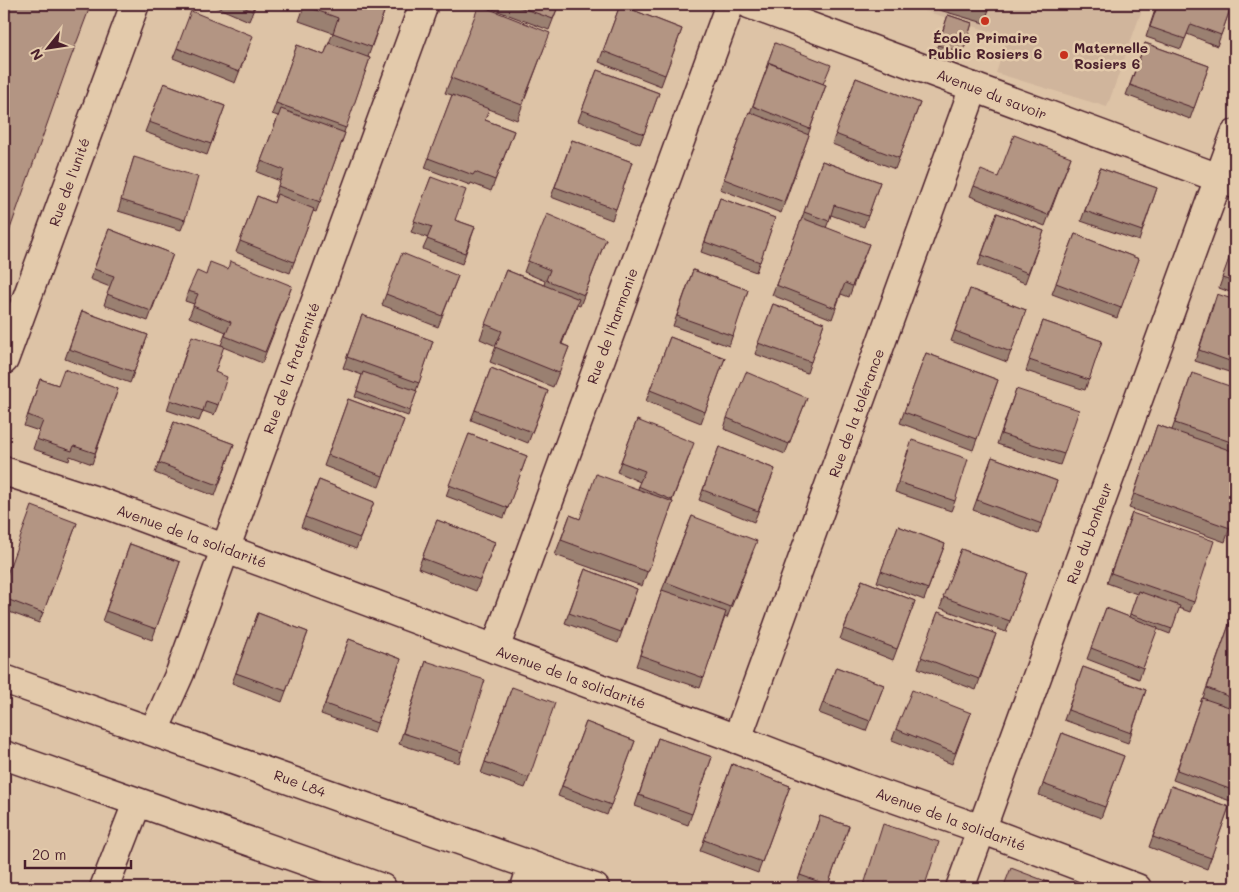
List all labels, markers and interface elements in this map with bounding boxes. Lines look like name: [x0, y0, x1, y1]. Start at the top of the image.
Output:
marker: École Primaire Public Rosiers 6: [979, 15, 991, 27]
north arrow: [22, 22, 72, 72]
place label: École Primaire Public Rosiers 6: [928, 28, 1042, 63]
place label: Maternelle Rosiers 6: [1074, 38, 1148, 73]
text: N: [25, 45, 47, 64]
marker: Maternelle Rosiers 6: [1058, 49, 1070, 61]
street label: Avenue du savoir: [934, 64, 1050, 124]
street label: Rue de l'unité: [44, 135, 94, 229]
street label: Rue de l'harmonie: [582, 265, 642, 387]
street label: Rue de la fraternité: [258, 300, 324, 436]
street label: Rue de la tolérance: [824, 346, 888, 480]
street label: Rue du bonheur: [1062, 479, 1116, 587]
street label: Avenue de la solidarité: [114, 500, 270, 572]
street label: Avenue de la solidarité: [493, 641, 649, 713]
street label: Rue L84: [271, 765, 329, 801]
street label: Avenue de la solidarité: [873, 783, 1029, 855]
scale bar: [25, 837, 131, 869]
text: 20 m: [32, 844, 66, 864]

